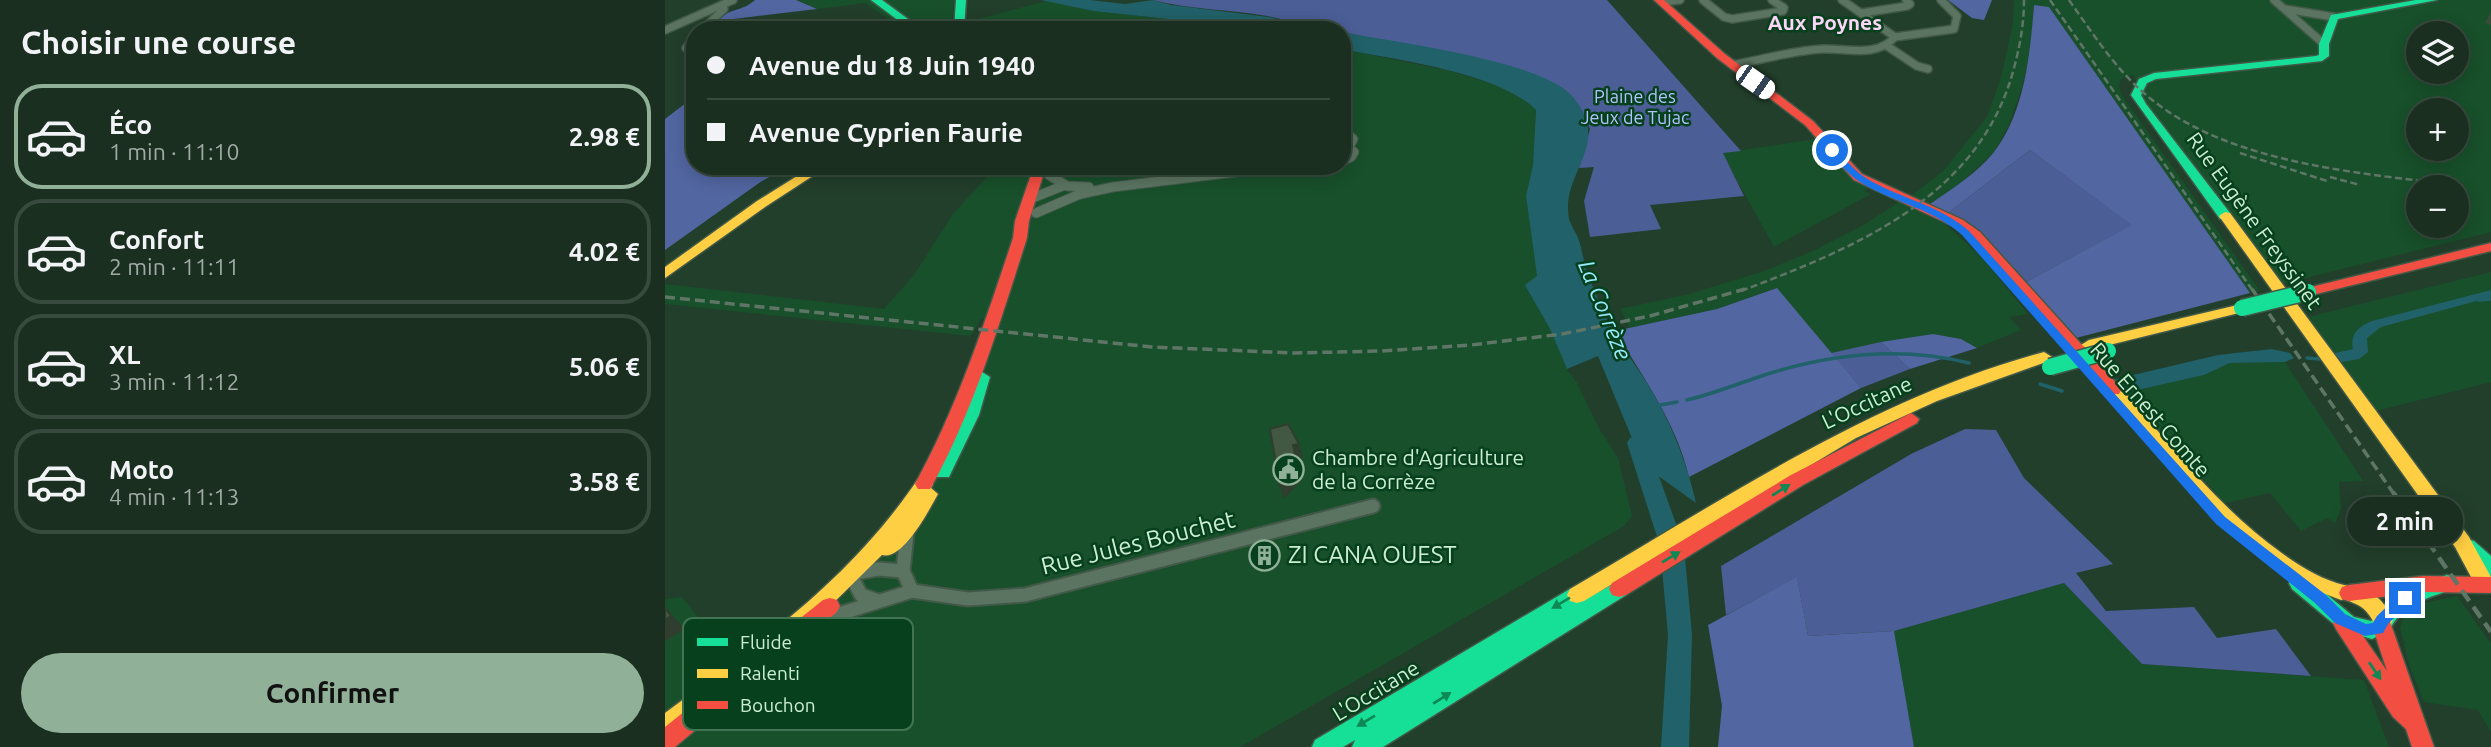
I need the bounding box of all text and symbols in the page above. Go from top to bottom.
district label: Aux Poynes [1768,10,1882,34]
map controls [2406,21,2469,238]
button: layers [2406,21,2469,84]
text: Choisir une course [21,24,296,60]
text: Avenue du 18 Juin 1940 [749,51,1035,80]
car [1732,61,1779,103]
park label: Plaine des Jeux de Tujac [1581,86,1689,127]
button: + [2406,98,2469,161]
icon: car [25,105,88,168]
text: Éco [109,110,152,139]
text: Avenue Cyprien Faurie [749,118,1023,147]
text: 2.98 € [569,122,640,151]
street label: Rue Eugène Freyssinet [2183,127,2327,313]
route start [1816,134,1848,166]
text: 1 min · 11:10 [109,139,240,164]
button: − [2406,175,2469,238]
icon: car [25,220,88,283]
text: Confort [109,225,204,254]
text: 4.02 € [569,237,640,266]
text: 2 min · 11:11 [109,254,240,279]
water label: La Corrèze [1574,256,1637,364]
icon: car [25,335,88,398]
street label: Rue Ernest Comte [2086,337,2216,481]
text: XL [109,340,140,369]
text: 5.06 € [569,352,640,381]
text: 3 min · 11:12 [109,369,240,394]
street label: L'Occitane [1818,371,1915,433]
place label: Chambre d'Agriculture de la Corrèze [1312,445,1524,493]
icon: car [25,450,88,513]
public building icon: Chambre d'Agriculture de la Corrèze [1272,453,1306,487]
text: Moto [109,455,174,484]
text: 3.58 € [569,467,640,496]
one-way arrow [1771,483,1790,496]
text: 4 min · 11:13 [109,484,240,509]
callout: 2 min [2347,496,2463,546]
street label: Rue Jules Bouchet [1038,505,1238,580]
text: 2 min [2376,509,2434,534]
building icon: ZI CANA OUEST [1248,538,1282,572]
place label: ZI CANA OUEST [1288,541,1457,568]
one-way arrow [1661,551,1680,563]
route end [2389,582,2421,614]
one-way arrow [1552,597,1571,609]
legend [683,618,913,730]
text: Fluide [740,631,792,653]
button: Confirmer [21,653,644,733]
street label: L'Occitane [1328,655,1423,725]
text: Ralenti [740,662,800,684]
one-way arrow [2368,662,2382,680]
one-way arrow [1432,692,1452,705]
text: Bouchon [740,694,816,716]
one-way arrow [1357,715,1376,727]

